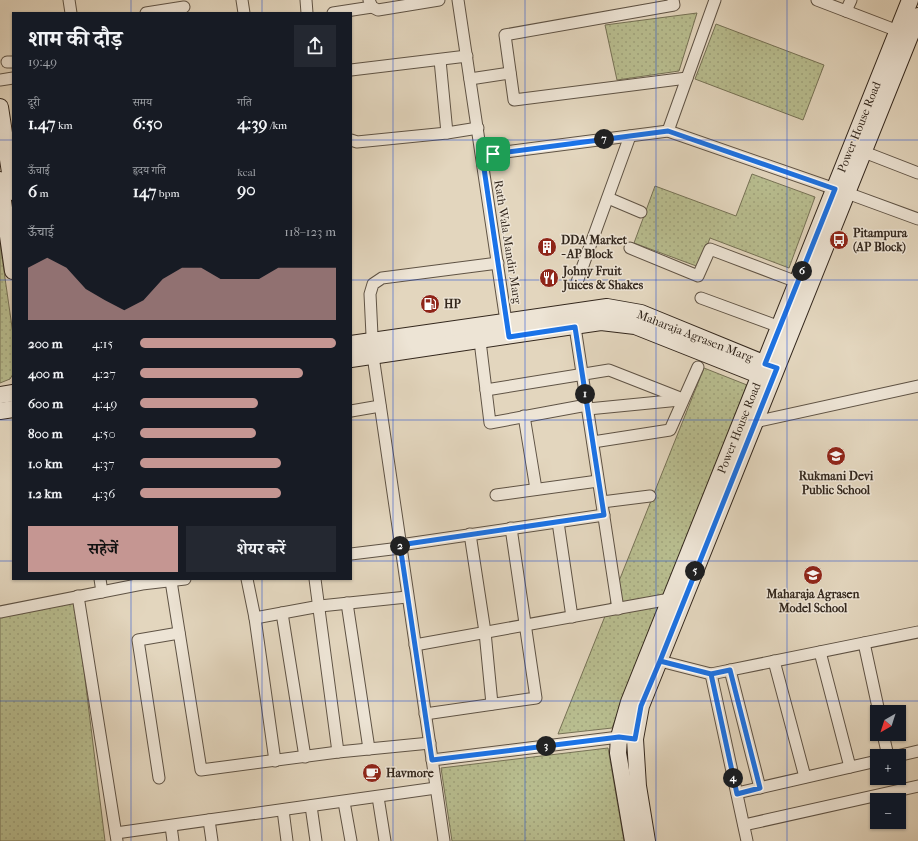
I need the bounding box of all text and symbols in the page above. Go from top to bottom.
button: share [294,25,336,67]
text: शाम की दौड़ [28,26,122,52]
text: 19:49 [28,54,57,69]
street label: Power House Road [834,79,884,175]
text: दूरी [28,96,40,109]
text: समय [133,96,152,109]
text: गति [237,96,252,109]
text: 1.47 [28,113,56,133]
text: 6:50 [133,113,163,133]
text: 4:39 [237,113,267,133]
text: km [56,119,73,132]
text: /km [267,119,287,132]
pin: 7 [594,129,614,149]
text: 7 [601,132,607,145]
pin [476,137,510,171]
icon: arrive [482,143,504,165]
text: ऊँचाई [28,164,50,177]
text: हृदय गति [133,164,166,177]
text: kcal [237,166,256,179]
text: 90 [237,179,256,199]
street label: Rath Wala Mandir Marg [491,179,525,305]
text: 6 [28,181,37,201]
text: 147 [133,181,156,201]
text: m [37,187,49,200]
text: bpm [156,187,180,200]
text: ऊँचाई [28,224,54,239]
text: 118–123 m [284,224,336,239]
place label: Pitampura (AP Block) [853,226,908,254]
bus stop icon: Pitampura (AP Block) [828,229,850,251]
place label: DDA Market - AP Block [561,233,628,261]
building icon: DDA Market - AP Block [536,236,558,258]
pin: 6 [792,261,812,281]
place label: Johny Fruit Juices & Shakes [561,264,644,293]
text: 6 [799,264,805,277]
restaurant icon: Johny Fruit Juices & Shakes [538,267,560,289]
fuel station icon: HP [419,293,441,315]
place label: HP [444,297,461,311]
street label: Maharaja Agrasen Marg [635,307,756,365]
text: 200 m [28,336,63,351]
text: 4:15 [92,336,113,351]
text: 400 m [28,366,64,381]
text: 4:27 [92,366,116,381]
street label: Power House Road [714,380,764,476]
pin: 1 [575,384,595,404]
text: 1 [583,387,587,400]
text: 600 m [28,396,63,411]
text: 4:49 [92,396,117,411]
text: 800 m [28,426,62,441]
text: 4:50 [92,426,116,441]
school or university icon: Rukmani Devi Public School [825,445,847,467]
text: 1.0 km [28,456,63,471]
text: 4:37 [92,456,114,471]
place label: Rukmani Devi Public School [799,469,874,497]
text: 1.2 km [28,486,62,501]
text: 4:36 [92,486,115,501]
button: सहेजें [28,526,178,572]
button: शेयर करें [186,526,336,572]
pin: 2 [390,536,410,556]
text: 2 [397,539,403,552]
pin: 5 [685,561,705,581]
text: 5 [693,564,697,577]
school or university icon: Maharaja Agrasen Model School [802,564,824,586]
place label: Maharaja Agrasen Model School [766,587,860,615]
north arrow [870,705,906,741]
map controls [870,705,906,829]
pin: 3 [536,736,556,756]
text: 3 [544,739,548,752]
button: + [870,749,906,785]
cafe icon: Havmore [361,762,383,784]
place label: Havmore [386,766,434,780]
pin: 4 [723,768,743,788]
text: 4 [730,771,736,784]
button: − [870,793,906,829]

